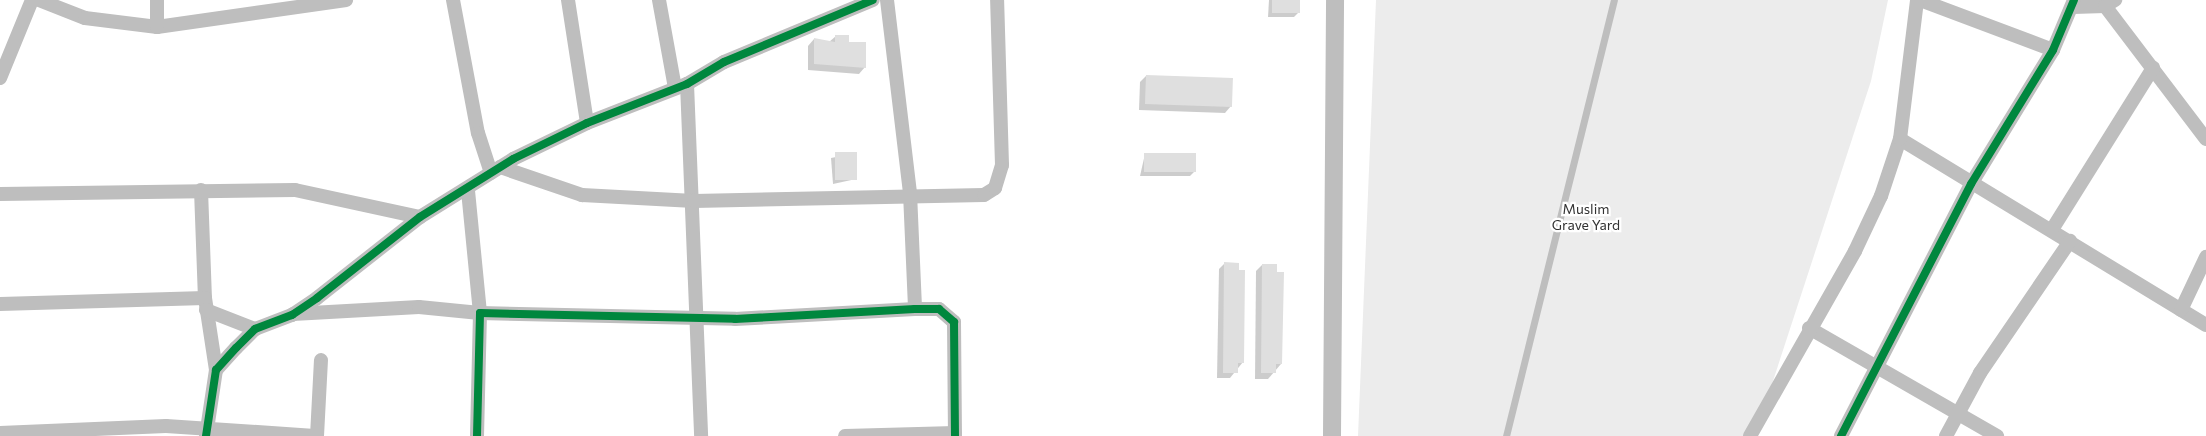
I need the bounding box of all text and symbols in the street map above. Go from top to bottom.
park label: Muslim Grave Yard [1552,201,1620,233]

